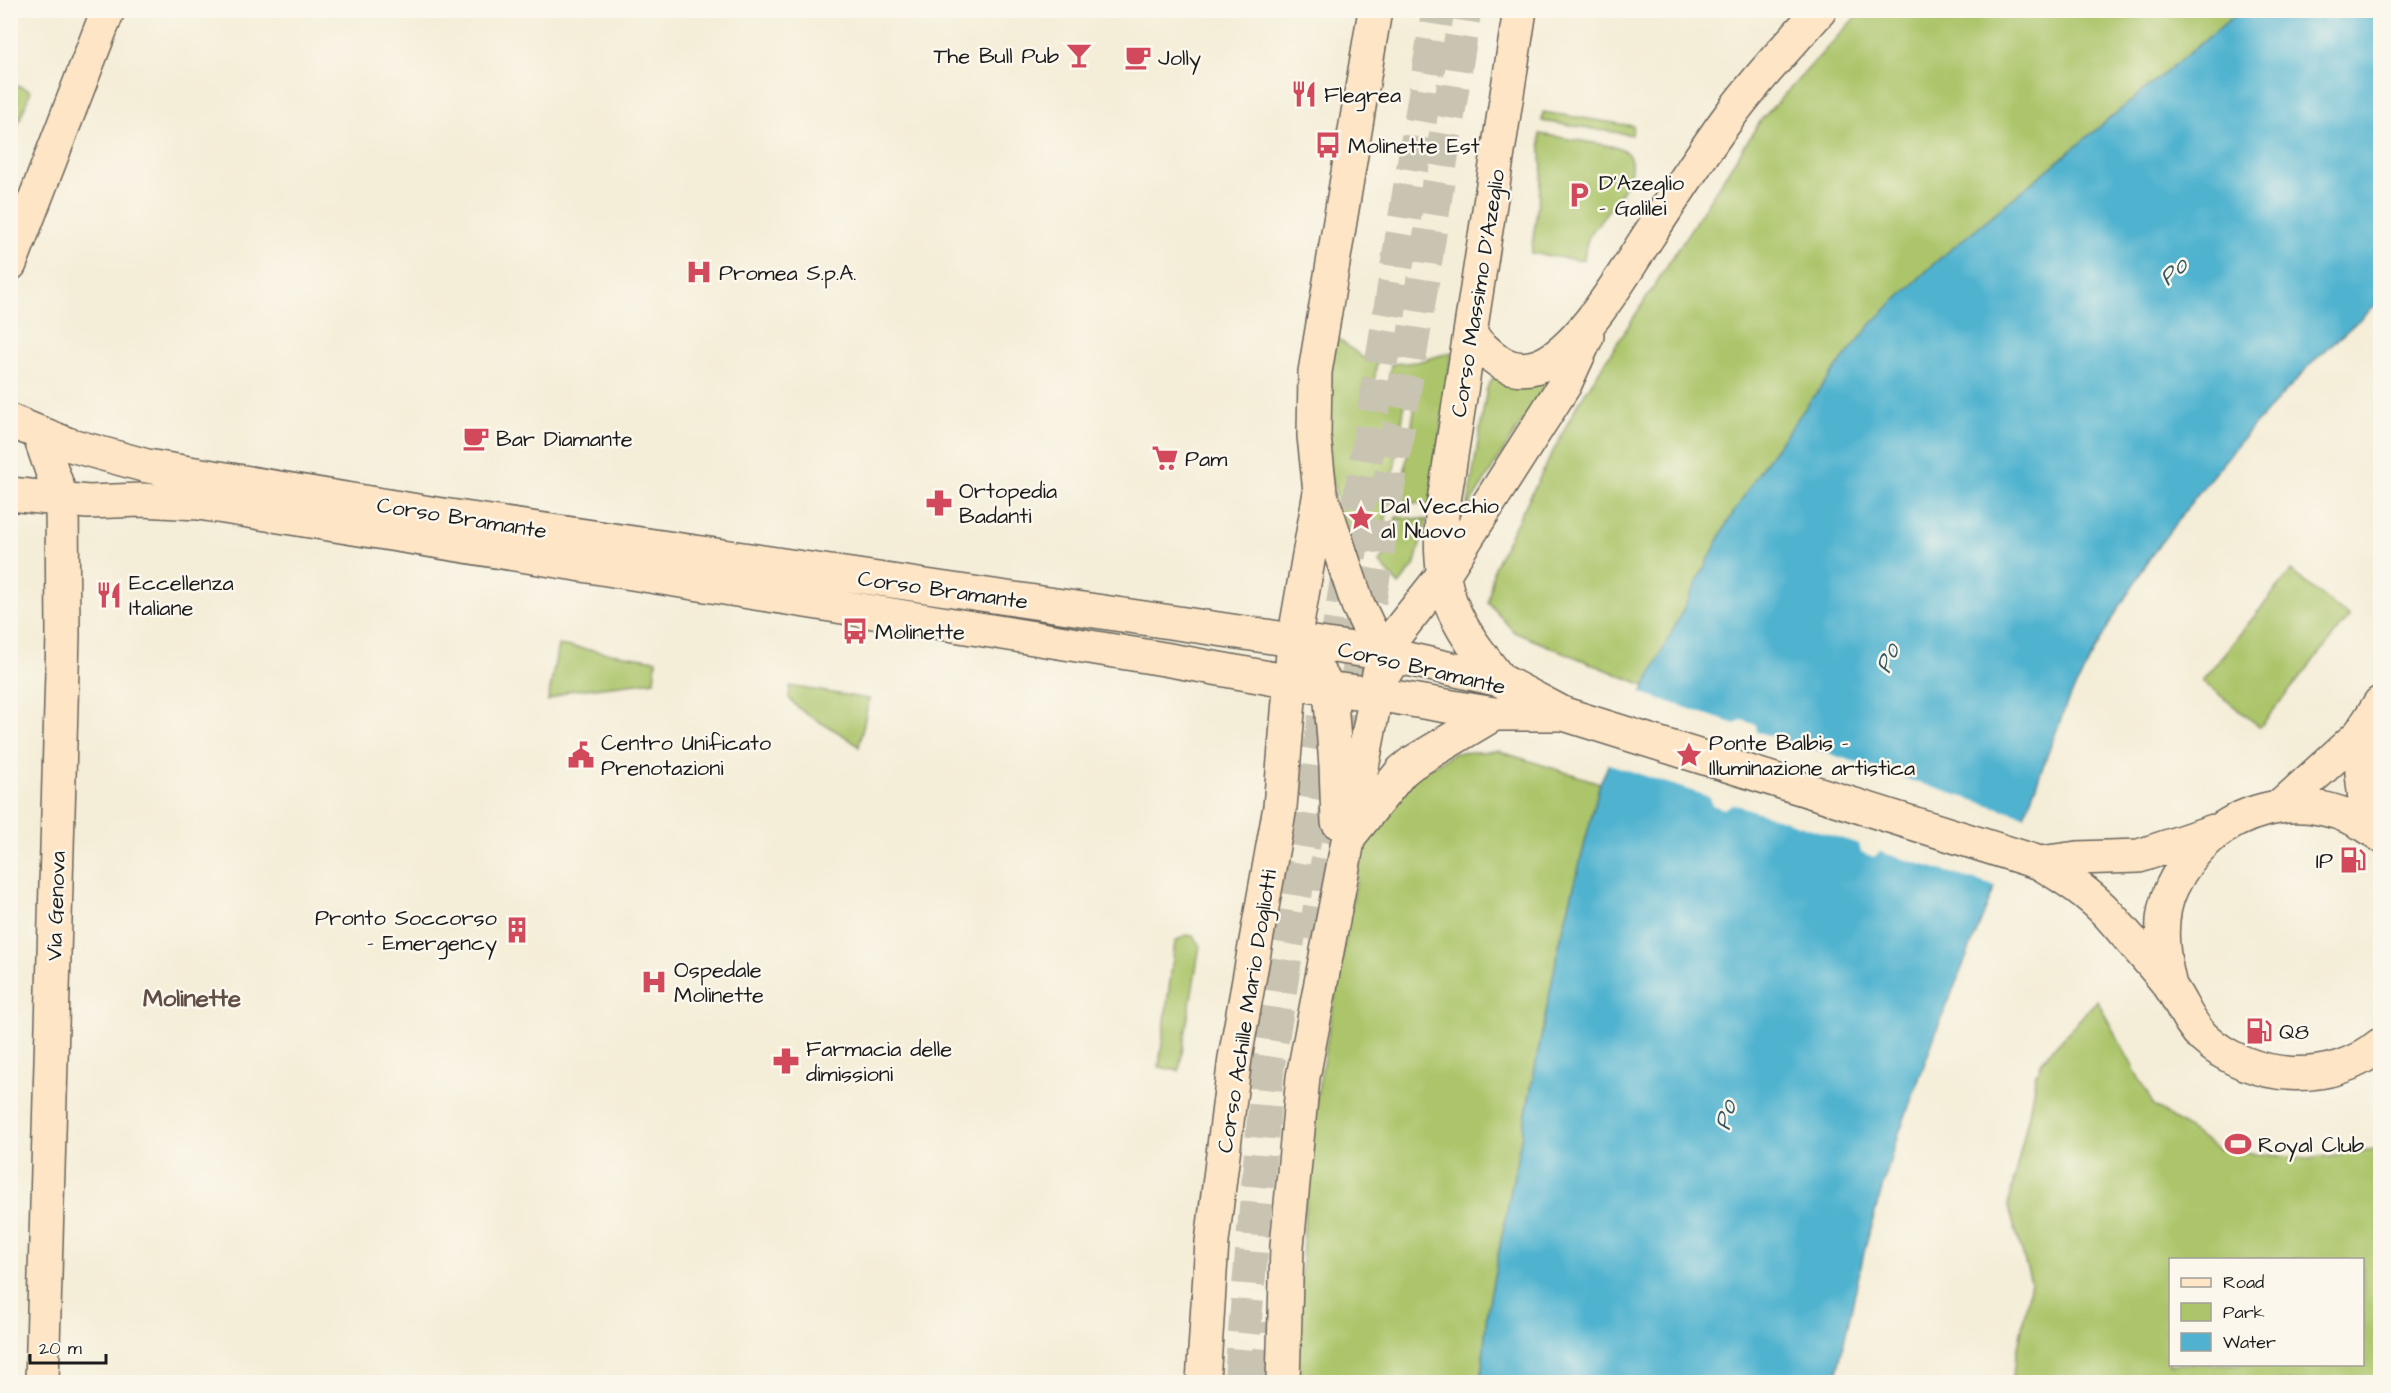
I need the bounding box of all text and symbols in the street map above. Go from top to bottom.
bar icon: The Bull Pub [1064,40,1094,70]
place label: The Bull Pub [934,41,1059,72]
cafe icon: Jolly [1123,42,1153,72]
place label: Jolly [1158,43,1201,75]
restaurant icon: Flegrea [1289,79,1319,109]
place label: Flegrea [1324,80,1401,112]
bus stop icon: Molinette Est [1313,130,1343,160]
place label: Molinette Est [1348,131,1480,162]
street label: Corso Massimo D'Azeglio [1444,166,1514,420]
place label: D'Azeglio - Galilei [1599,168,1685,224]
parking icon: D'Azeglio - Galilei [1564,180,1594,210]
water label: Po [2152,248,2197,294]
hospital icon: Promea S.p.A. [684,257,714,287]
place label: Promea S.p.A. [719,258,856,289]
cafe icon: Bar Diamante [461,423,491,453]
place label: Bar Diamante [496,424,633,455]
supermarket icon: Pam [1150,443,1180,473]
place label: Pam [1185,444,1227,475]
place label: Ortopedia Badanti [959,476,1057,532]
pharmacy icon: Ortopedia Badanti [924,488,954,518]
street label: Corso Bramante [375,490,549,547]
place label: Dal Vecchio al Nuovo [1381,491,1499,547]
place icon: Dal Vecchio al Nuovo [1346,503,1376,533]
street label: Corso Bramante [856,563,1030,618]
place label: Eccellenza Italiane [129,568,234,624]
restaurant icon: Eccellenza Italiane [94,580,124,610]
bus stop icon: Molinette [840,616,870,646]
place label: Molinette [875,617,965,648]
street label: Corso Bramante [1335,634,1509,703]
water label: Po [1867,637,1910,678]
place label: Centro Unificato Prenotazioni [601,728,772,784]
place label: Ponte Balbis - Illuminazione artistica [1709,728,1915,784]
public building icon: Centro Unificato Prenotazioni [566,740,596,770]
place icon: Ponte Balbis - Illuminazione artistica [1674,740,1704,770]
fuel station icon: IP [2338,845,2368,875]
place label: IP [2316,846,2333,877]
street label: Via Genova [39,850,74,962]
street label: Corso Achille Mario Dogliotti [1210,867,1286,1155]
place label: Pronto Soccorso - Emergency [315,903,498,960]
building icon: Pronto Soccorso - Emergency [502,915,532,945]
place label: Ospedale Molinette [674,955,764,1011]
hospital icon: Ospedale Molinette [639,967,669,997]
district label: Molinette [143,982,241,1016]
fuel station icon: Q8 [2244,1016,2274,1046]
place label: Q8 [2279,1017,2309,1048]
place label: Farmacia delle dimissioni [806,1034,952,1090]
pharmacy icon: Farmacia delle dimissioni [771,1046,801,1076]
water label: Po [1706,1096,1746,1133]
sports icon: Royal Club [2223,1129,2253,1159]
place label: Royal Club [2258,1130,2364,1162]
legend [2169,1258,2364,1366]
text: Road [2223,1270,2264,1295]
text: Park [2223,1300,2265,1325]
scale bar [30,1327,106,1365]
text: Water [2223,1330,2276,1355]
text: 20 m [39,1336,82,1361]

